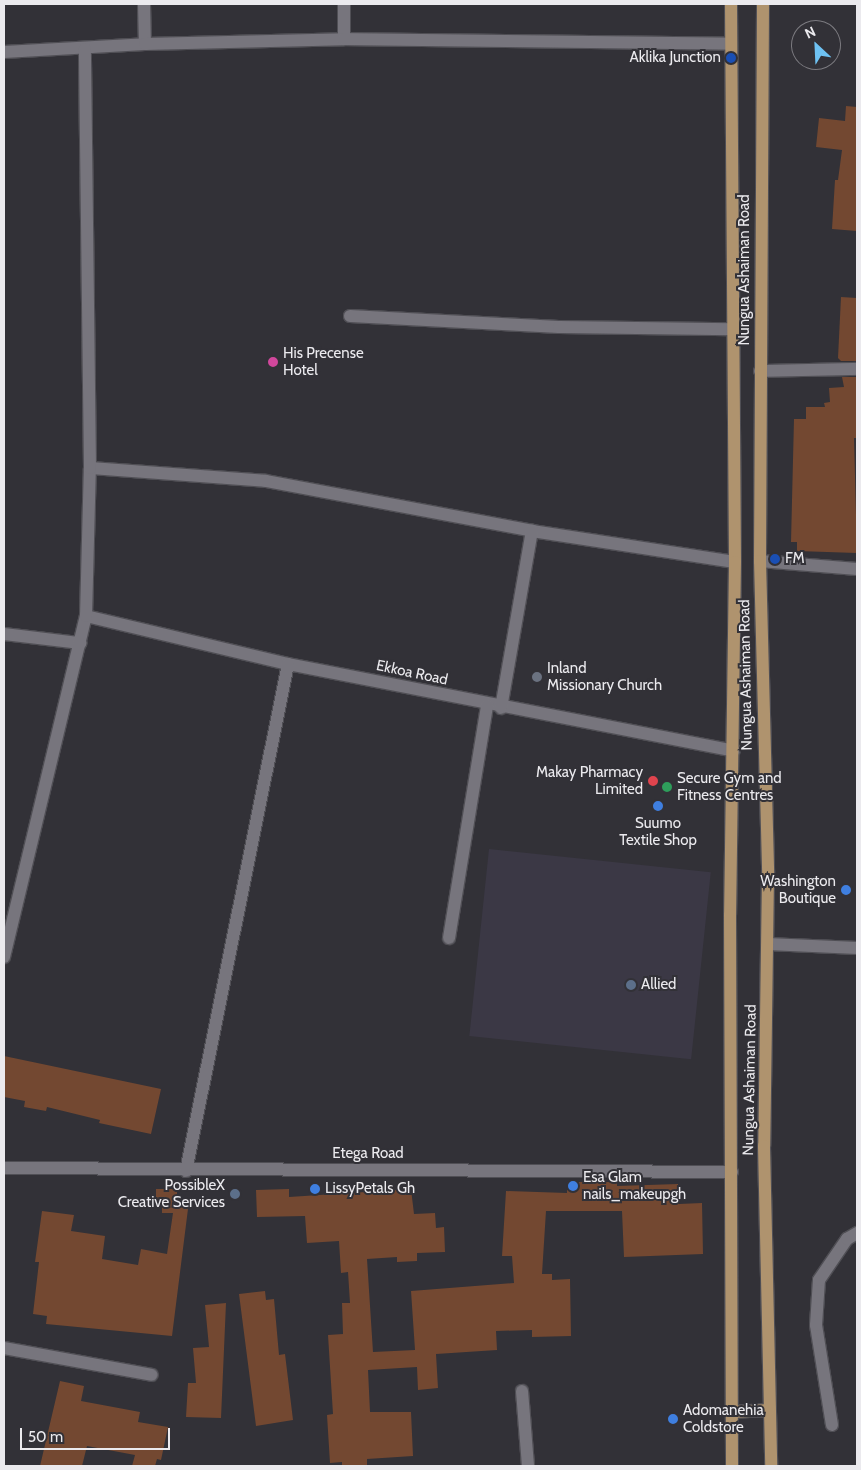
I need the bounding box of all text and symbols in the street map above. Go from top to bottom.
north arrow [791,20,841,70]
text: N [802,22,818,43]
place label: Aklika Junction [630,49,721,67]
marker: Aklika Junction [725,52,737,64]
street label: Nungua Ashaiman Road [736,194,754,346]
place label: His Precense Hotel [283,344,364,379]
marker: His Precense Hotel [267,356,279,368]
place label: FM [785,550,805,568]
marker: FM [769,553,781,565]
street label: Nungua Ashaiman Road [736,599,756,751]
street label: Ekkoa Road [375,657,449,689]
place label: Inland Missionary Church [547,659,662,694]
marker: Inland Missionary Church [531,671,543,683]
place label: Makay Pharmacy Limited [536,763,643,798]
place label: Secure Gym and Fitness Centres [677,769,782,804]
marker: Makay Pharmacy Limited [647,775,659,787]
marker: Secure Gym and Fitness Centres [661,781,673,793]
marker: Suumo Textile Shop [652,800,664,812]
place label: Suumo Textile Shop [619,814,697,849]
place label: Washington Boutique [760,872,836,907]
marker: Washington Boutique [840,884,852,896]
place label: Allied [641,976,676,994]
marker: Allied [625,979,637,991]
street label: Nungua Ashaiman Road [740,1004,760,1156]
street label: Etega Road [332,1145,404,1163]
place label: Esa Glam nails_makeupgh [583,1168,686,1203]
place label: PossibleX Creative Services [118,1176,225,1211]
place label: LissyPetals Gh [325,1180,415,1198]
marker: Esa Glam nails_makeupgh [567,1180,579,1192]
marker: LissyPetals Gh [309,1183,321,1195]
marker: PossibleX Creative Services [229,1188,241,1200]
place label: Adomanehia Coldstore [683,1401,764,1436]
marker: Adomanehia Coldstore [667,1413,679,1425]
scale bar [22,1418,172,1450]
text: 50 m [28,1428,63,1446]

